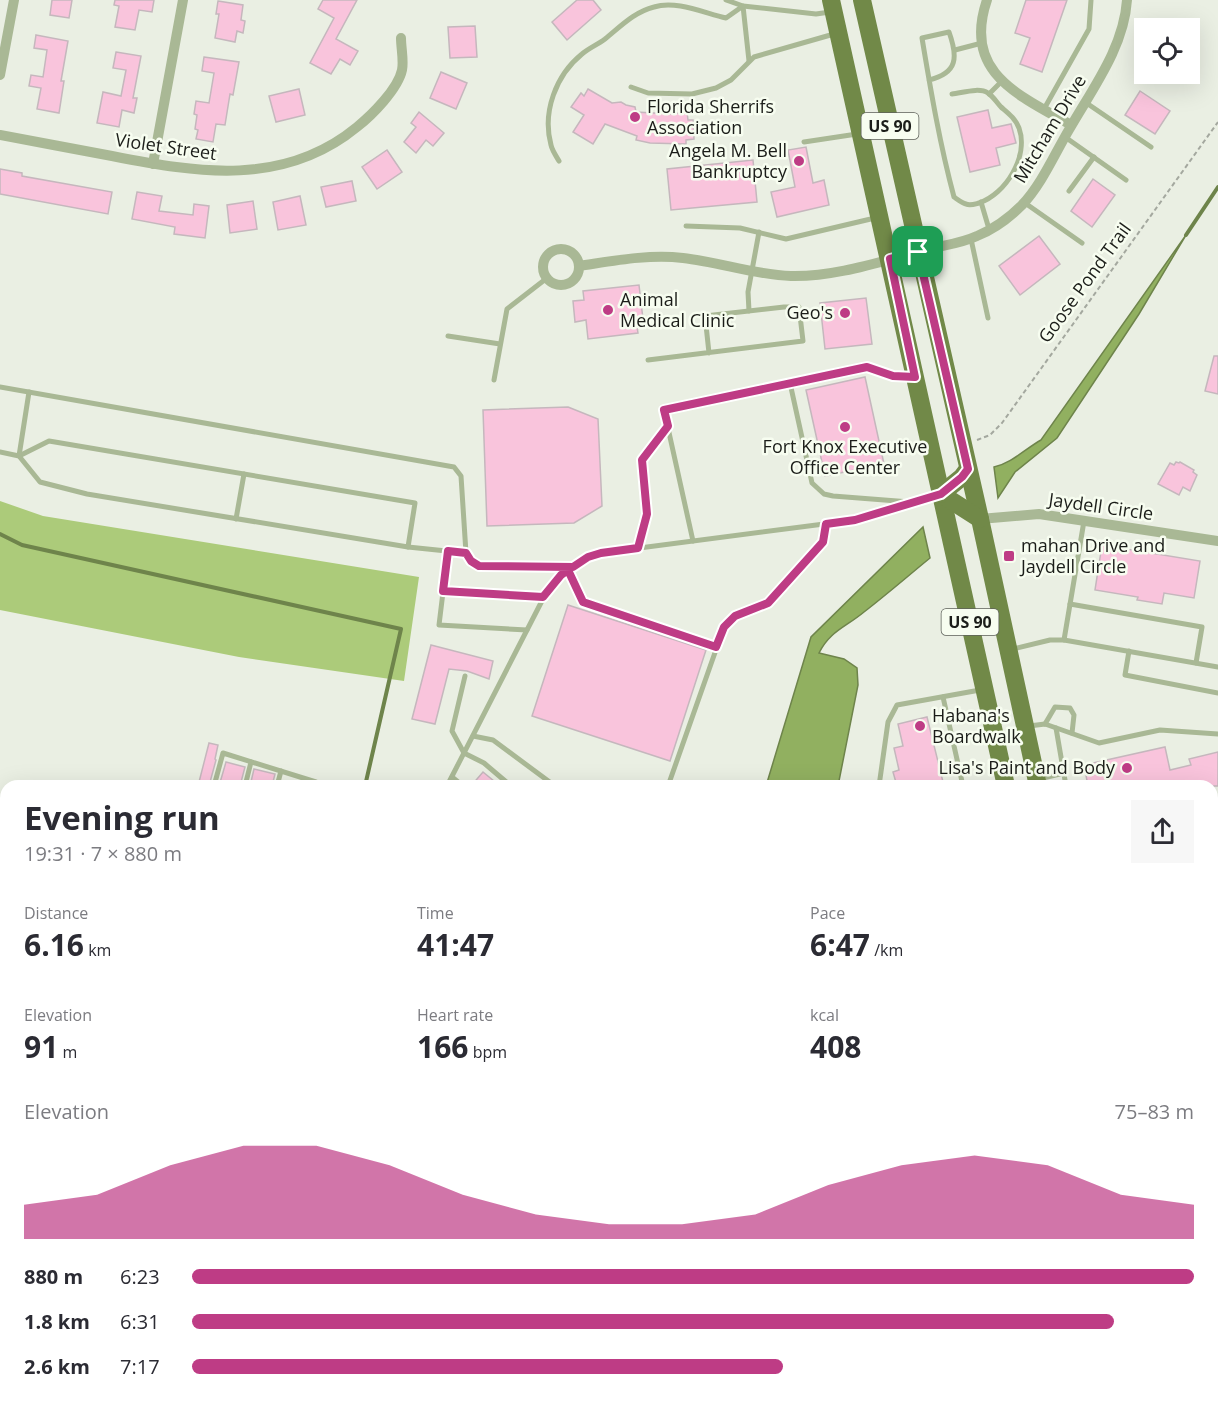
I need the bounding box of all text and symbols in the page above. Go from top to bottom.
map controls [1134,18,1200,84]
button: locate [1134,18,1200,84]
street label: Mitcham Drive [1007,70,1091,187]
place label: Florida Sherrifs Association [647,94,774,139]
marker: Florida Sherrifs Association [628,110,642,124]
road number: US 90 [862,113,918,139]
street label: Violet Street [114,127,218,165]
place label: Angela M. Bell Bankruptcy [669,138,788,183]
marker: Angela M. Bell Bankruptcy [792,154,806,168]
street label: Goose Pond Trail [1032,218,1136,347]
pin [892,226,943,277]
icon: arrive [901,235,934,268]
place label: Animal Medical Clinic [620,287,735,332]
place label: Geo's [786,300,833,324]
marker: Animal Medical Clinic [601,303,615,317]
marker: Geo's [838,306,852,320]
marker: Fort Knox Executive Office Center [838,420,852,434]
place label: Fort Knox Executive Office Center [763,434,927,479]
street label: Jaydell Circle [1045,487,1155,525]
place label: mahan Drive and Jaydell Circle [1019,533,1165,578]
marker: mahan Drive and Jaydell Circle [1002,549,1016,563]
road number: US 90 [942,609,998,635]
place label: Habana's Boardwalk [932,703,1021,748]
marker: Habana's Boardwalk [913,719,927,733]
place label: Lisa's Paint and Body [939,755,1116,779]
marker: Lisa's Paint and Body [1120,761,1134,775]
text: Evening run [24,795,220,840]
button: share [1131,800,1194,863]
text: 19:31 · 7 × 880 m [24,840,182,867]
text: Distance [24,902,88,924]
text: Time [417,902,454,924]
text: Pace [810,902,845,924]
text: 6.16 [24,924,84,965]
text: 41:47 [417,924,494,965]
text: 6:47 [810,924,870,965]
text: km [84,939,111,961]
text: /km [870,939,903,961]
text: Elevation [24,1004,92,1026]
text: Heart rate [417,1004,493,1026]
text: kcal [810,1004,839,1026]
text: 91 [24,1026,58,1067]
text: 166 [417,1026,468,1067]
text: 408 [810,1026,861,1067]
text: m [58,1041,77,1063]
text: bpm [468,1041,507,1063]
text: Elevation [24,1098,109,1125]
text: 75–83 m [1115,1098,1194,1125]
text: 880 m [24,1263,83,1290]
text: 6:23 [120,1263,160,1290]
text: 1.8 km [24,1308,90,1335]
text: 6:31 [120,1308,160,1335]
text: 2.6 km [24,1353,90,1380]
text: 7:17 [120,1353,160,1380]

